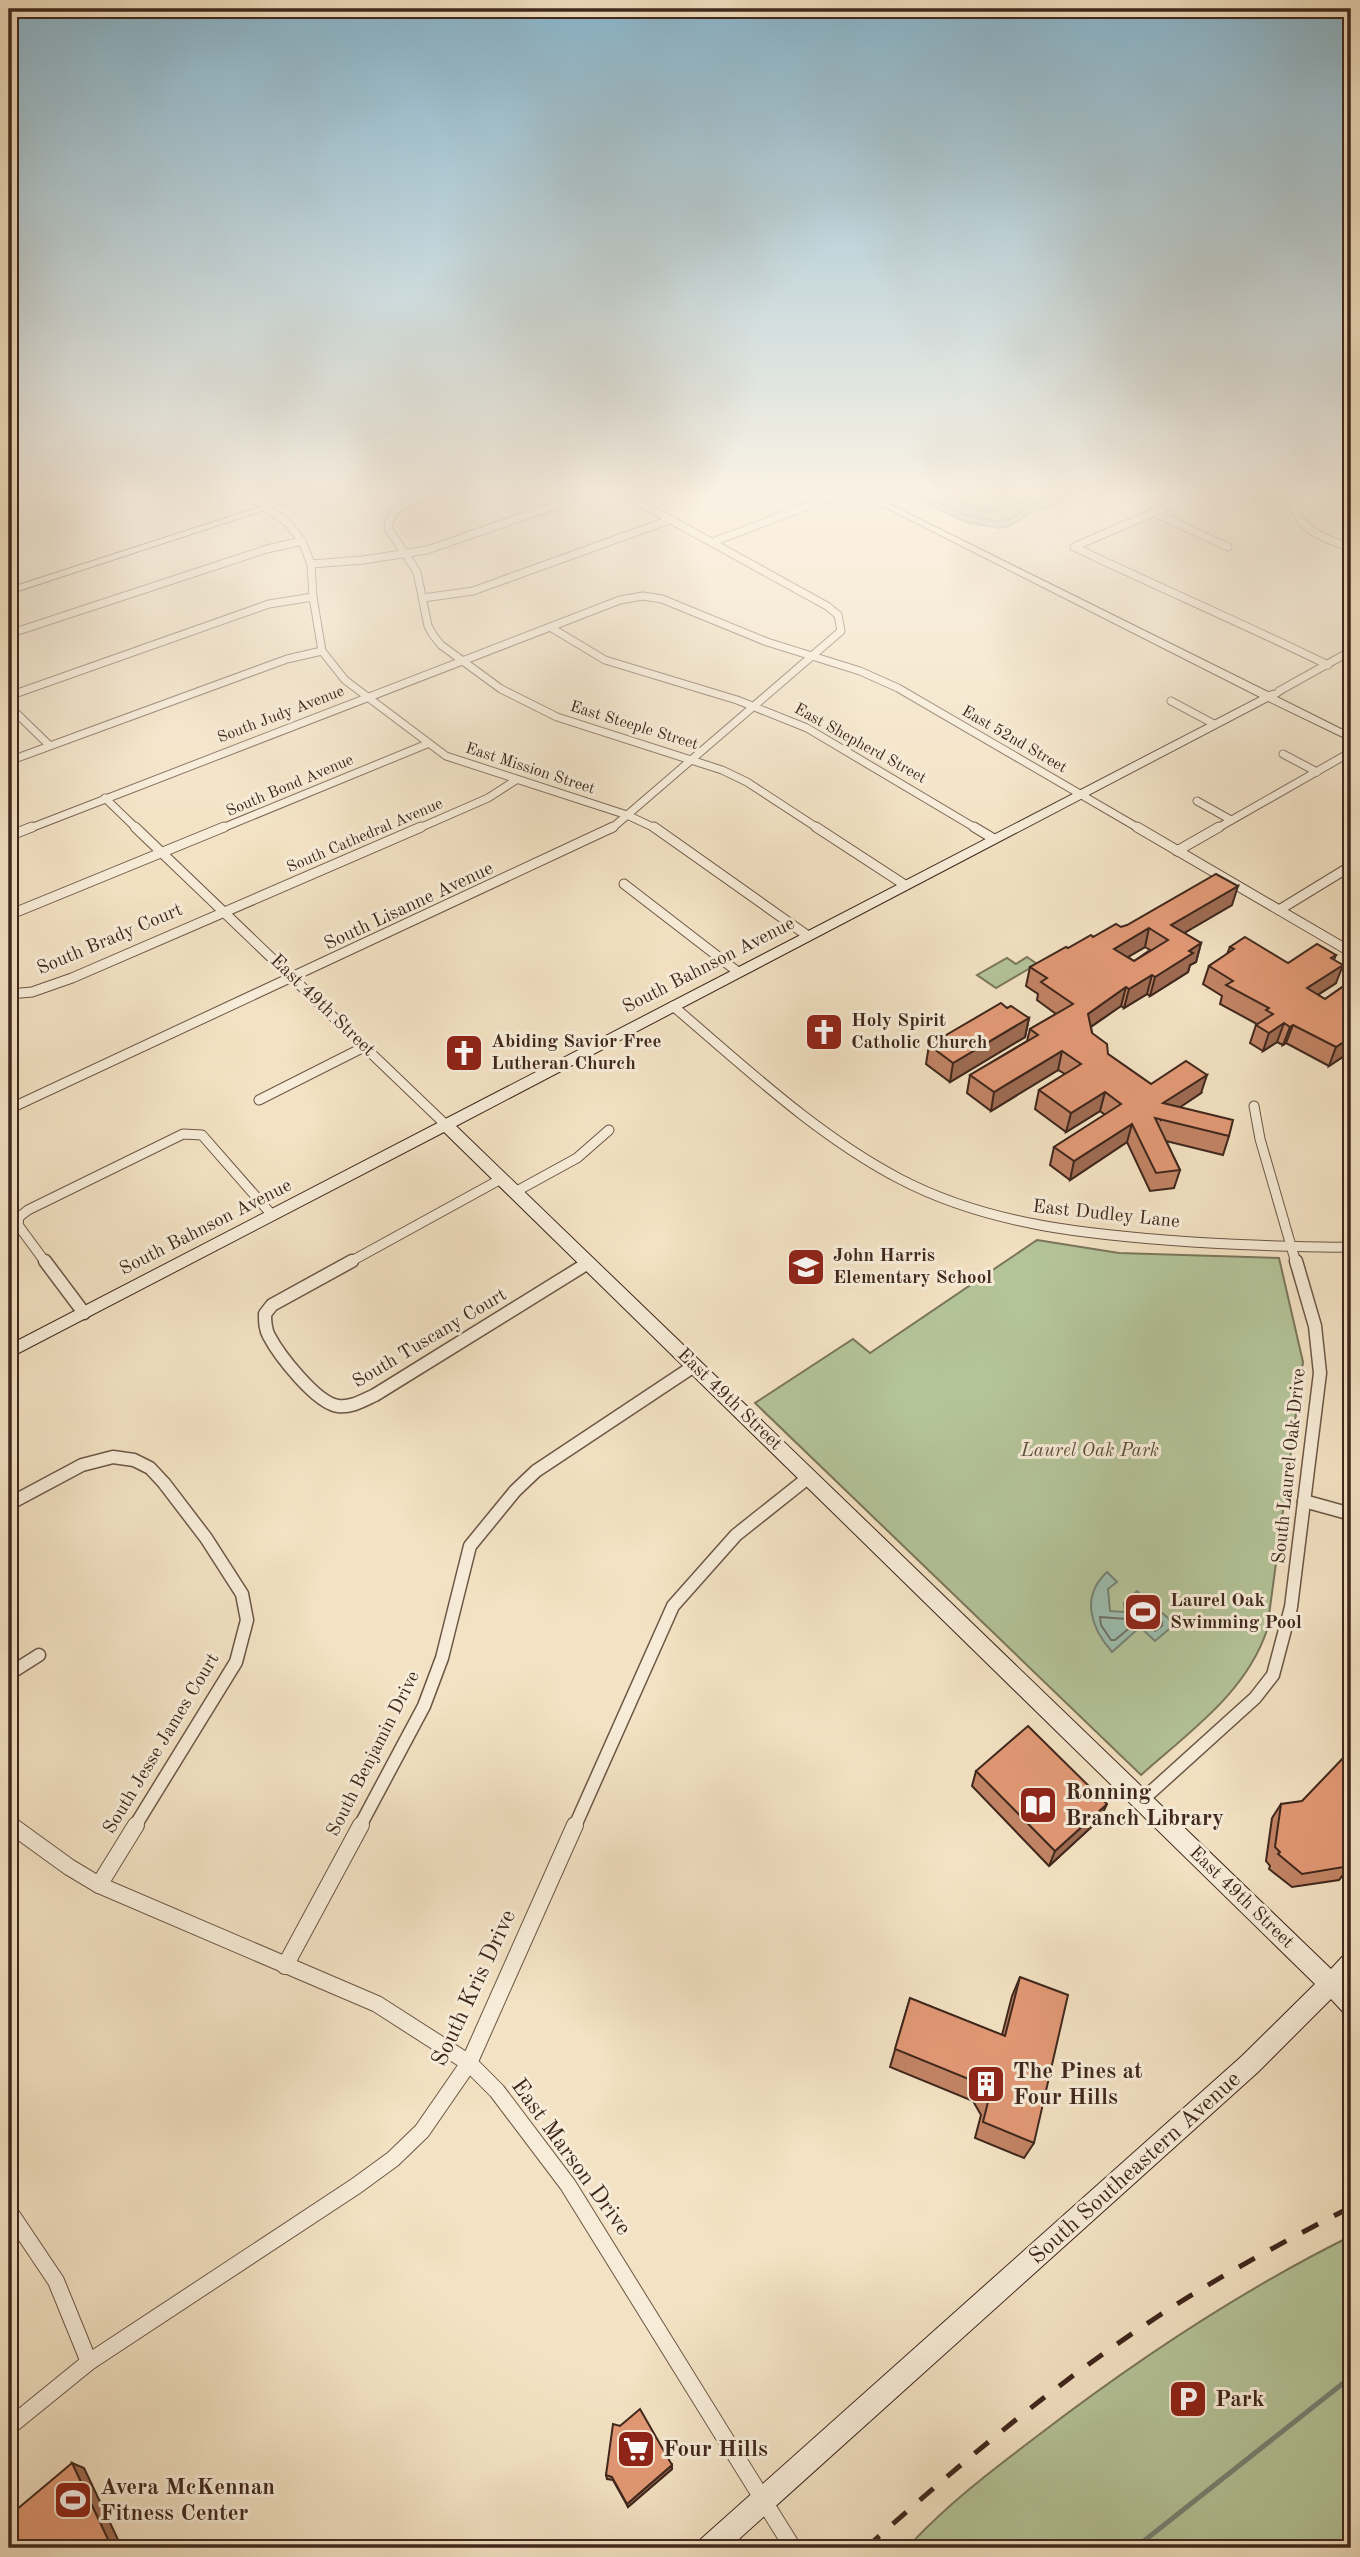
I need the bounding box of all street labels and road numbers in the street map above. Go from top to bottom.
street label: South Judy Avenue [215,683,347,747]
street label: East Steeple Street [568,699,700,753]
street label: East Shepherd Street [791,701,929,787]
street label: East 52nd Street [959,703,1070,777]
street label: East Mission Street [463,740,597,798]
street label: South Bond Avenue [224,752,356,820]
street label: South Cathedral Avenue [285,796,445,876]
street label: South Lisanne Avenue [322,859,496,955]
street label: South Brady Court [34,901,186,979]
street label: South Bahnson Avenue [620,914,798,1018]
street label: East 49th Street [266,951,378,1061]
street label: South Bahnson Avenue [117,1176,295,1280]
street label: East Dudley Lane [1031,1198,1181,1232]
street label: South Tuscany Court [350,1286,510,1392]
street label: East 49th Street [673,1345,785,1455]
street label: South Laurel Oak Drive [1270,1367,1310,1565]
street label: South Jesse James Court [101,1650,223,1838]
street label: South Benjamin Drive [324,1668,424,1840]
street label: East 49th Street [1185,1843,1297,1953]
street label: South Kris Drive [428,1906,520,2070]
street label: South Southeastern Avenue [1025,2067,1245,2269]
street label: East Marson Drive [507,2074,635,2240]

